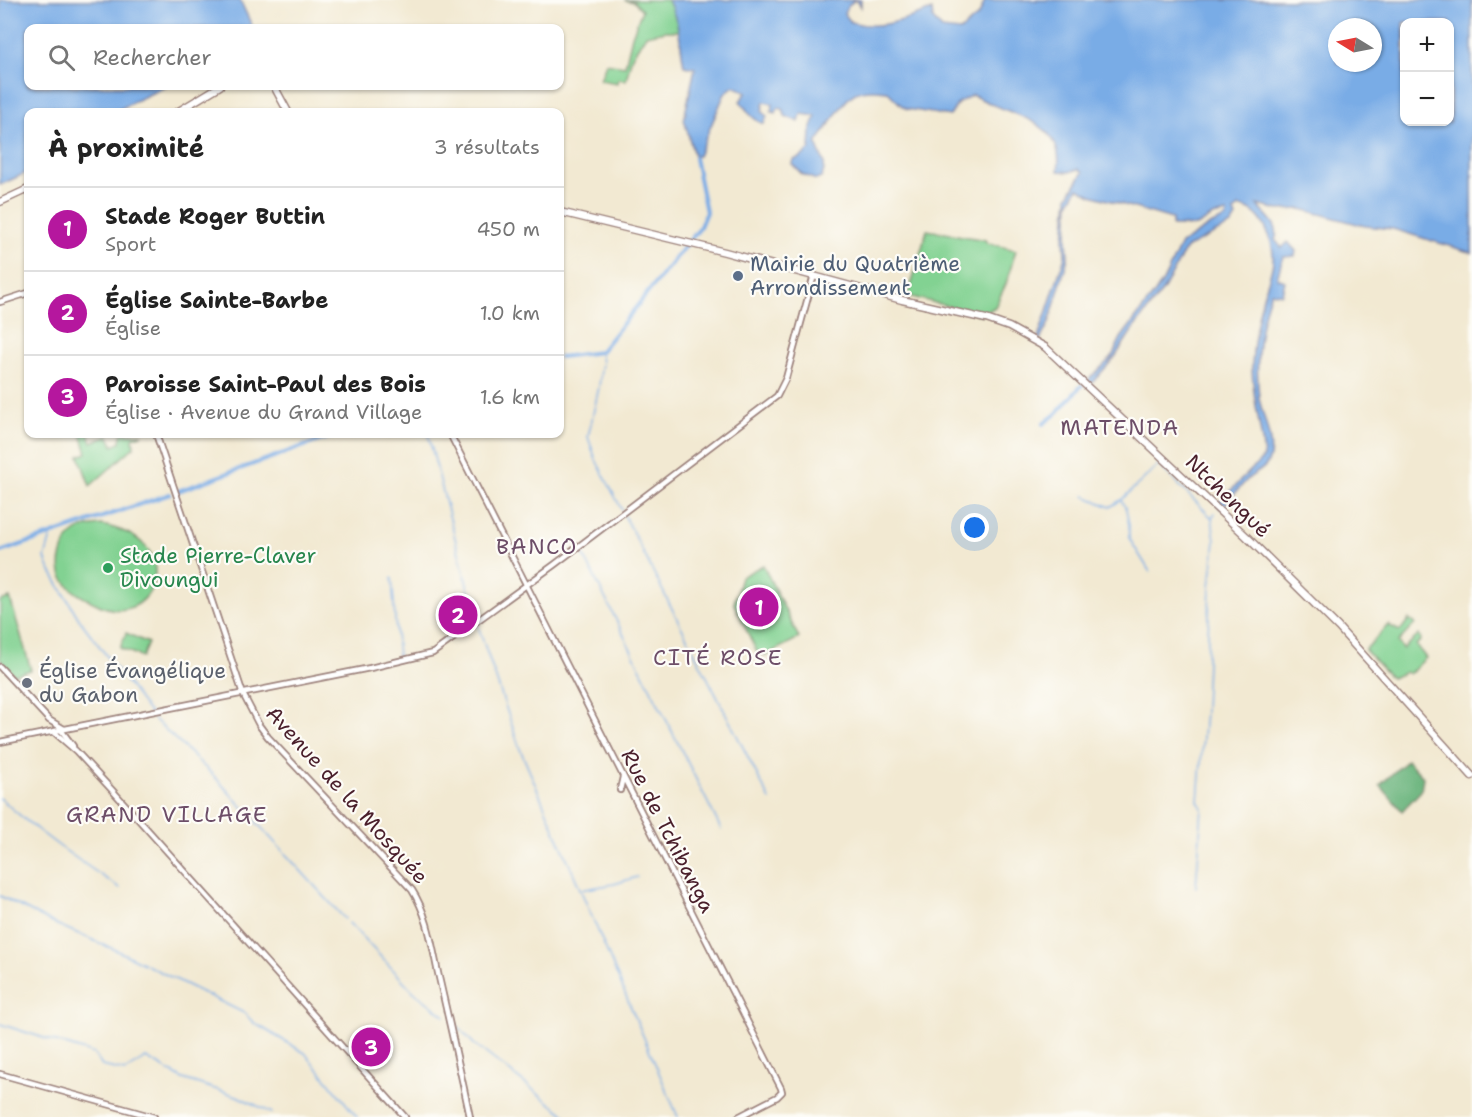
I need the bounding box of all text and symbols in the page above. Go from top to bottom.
north arrow [1328,18,1382,72]
map controls [1400,18,1454,126]
button: + [1400,18,1454,72]
search box [24,24,564,90]
icon: search [45,41,78,74]
text: Rechercher [93,43,212,72]
button: − [1400,72,1454,126]
text: À proximité [48,130,204,165]
text: 3 résultats [434,134,540,160]
text: Stade Roger Buttin [105,202,325,231]
text: 1 [63,216,72,242]
text: 450 m [476,216,540,242]
text: Sport [105,231,156,257]
place label: Mairie du Quatrième Arrondissement [750,250,960,302]
marker: Mairie du Quatrième Arrondissement [731,269,745,283]
text: Église Sainte-Barbe [105,286,328,315]
text: 2 [61,300,75,326]
text: 1.0 km [480,300,540,326]
text: Église [105,315,161,341]
text: Paroisse Saint-Paul des Bois [105,370,426,399]
text: 3 [61,384,75,410]
text: 1.6 km [480,384,540,410]
text: Église · Avenue du Grand Village [105,399,422,425]
district label: MATENDA [1060,413,1180,442]
street label: Ntchengué [1179,448,1277,544]
your location [960,513,989,542]
district label: BANCO [496,532,578,561]
place label: Stade Pierre-Claver Divoungui [120,542,316,594]
marker: Stade Pierre-Claver Divoungui [101,561,115,575]
pin: 1 [740,584,778,630]
pin: 2 [438,592,478,638]
district label: CITÉ ROSE [653,643,783,672]
place label: Église Évangélique du Gabon [39,656,226,709]
marker: Église Évangélique du Gabon [20,676,34,690]
street label: Avenue de la Mosquée [260,700,434,890]
street label: Rue de Tchibanga [615,744,721,918]
district label: GRAND VILLAGE [66,800,268,829]
pin: 3 [352,1024,391,1070]

